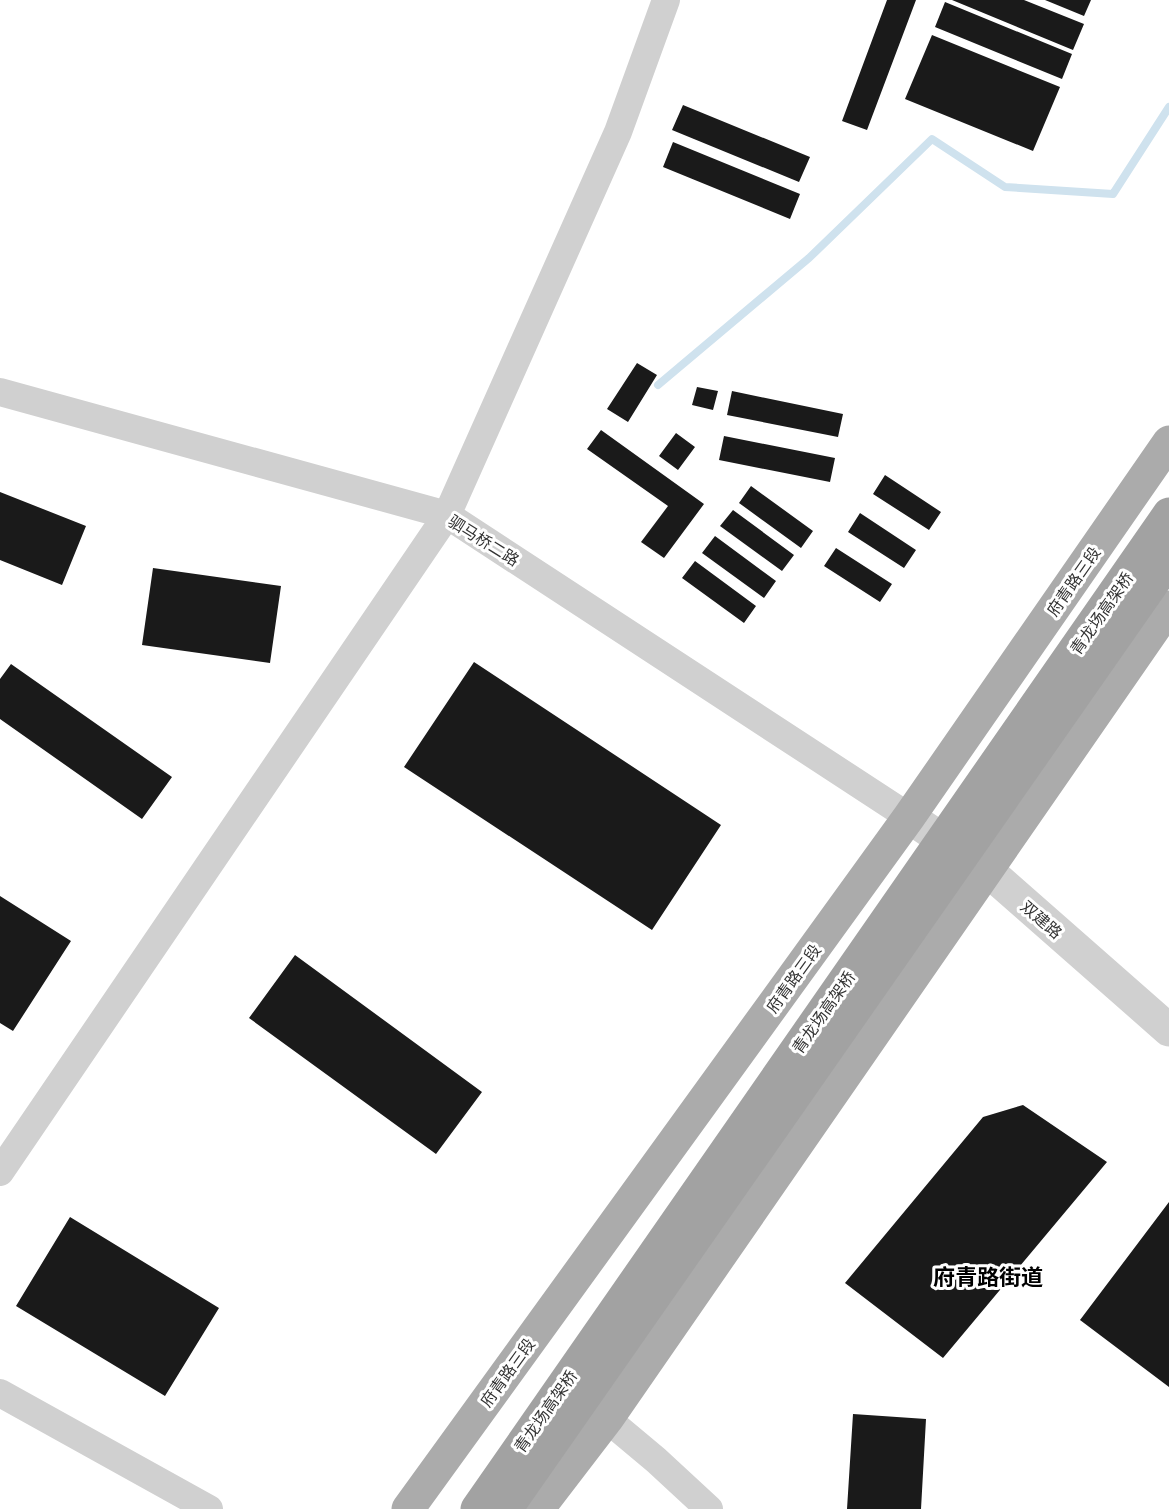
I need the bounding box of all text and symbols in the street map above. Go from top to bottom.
street label: 驷马桥二路 [445,511,523,569]
street label: 府青路三段 [1042,543,1104,619]
street label: 青龙场高架桥 [1066,568,1136,658]
street label: 双建路 [1018,896,1066,942]
street label: 府青路三段 [762,940,824,1016]
street label: 青龙场高架桥 [788,967,858,1057]
district label: 府青路街道 [933,1263,1043,1290]
street label: 府青路三段 [476,1334,538,1410]
street label: 青龙场高架桥 [510,1366,580,1456]

